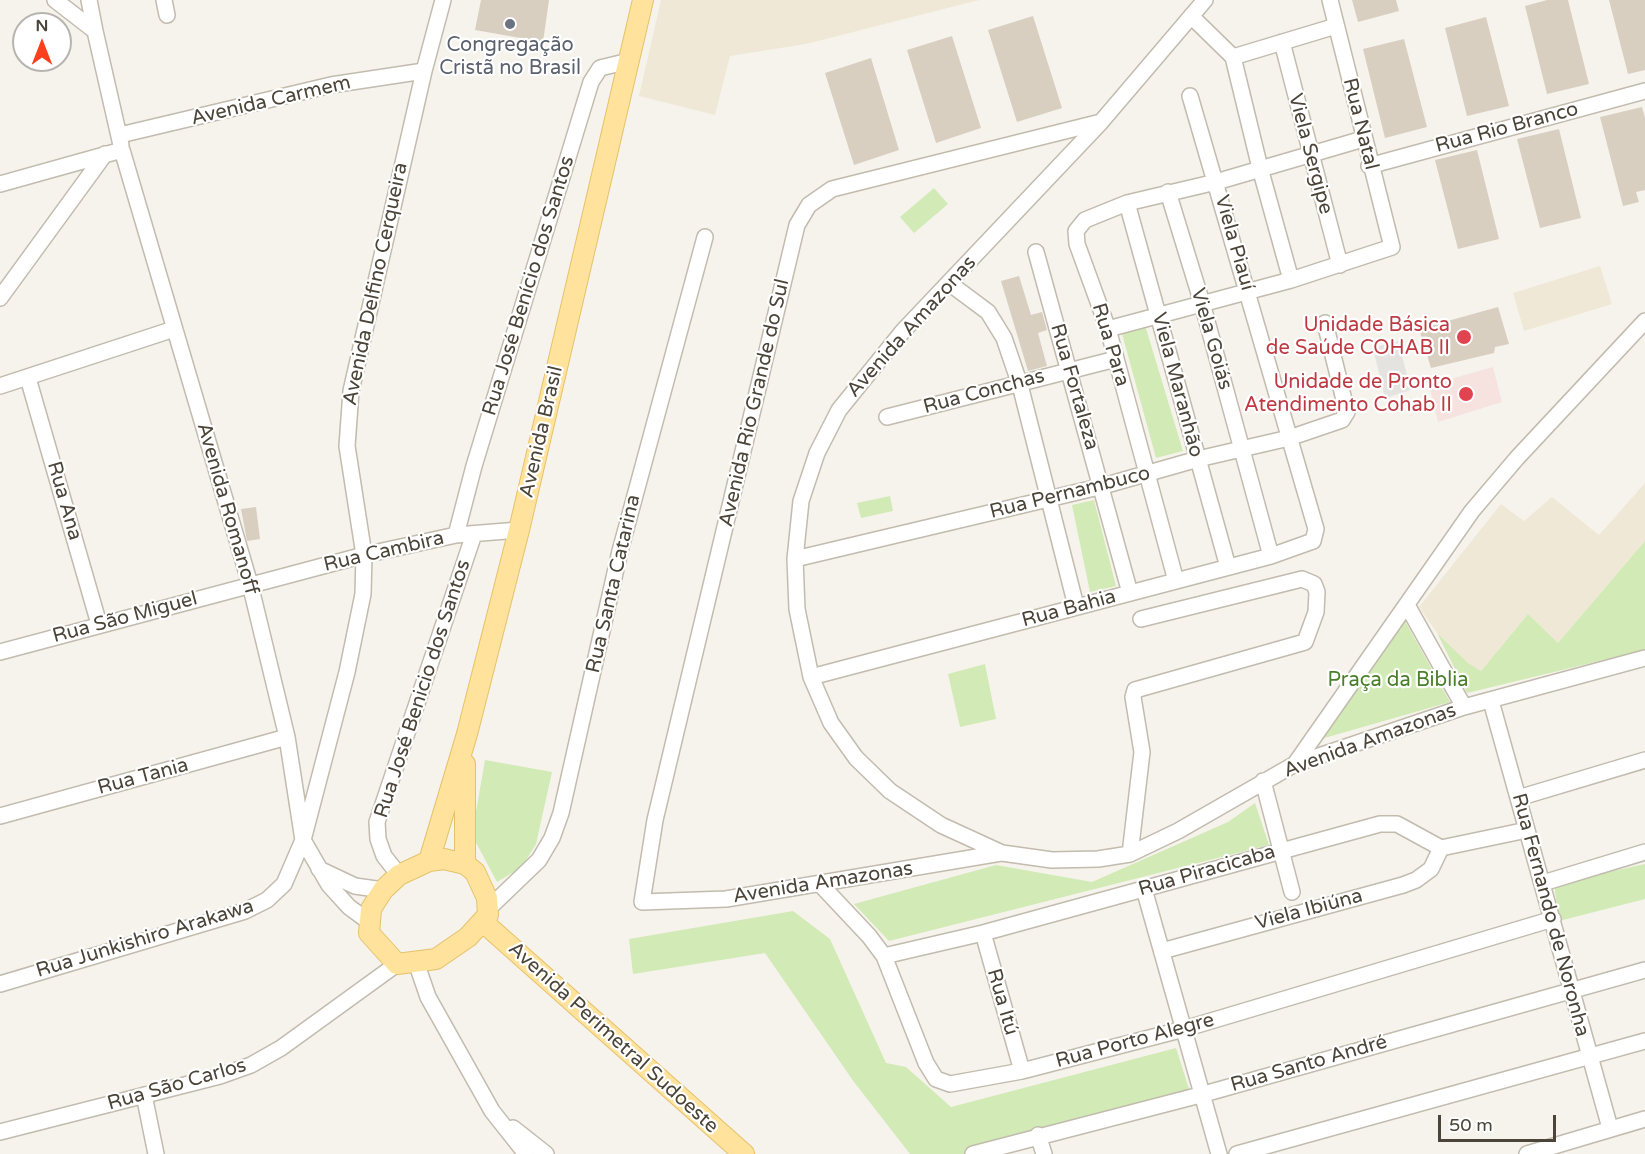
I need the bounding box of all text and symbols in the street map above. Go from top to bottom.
north arrow [12,12,72,72]
text: N [36,16,48,36]
marker: Congregação Cristã no Brasil [503,17,517,31]
place label: Congregação Cristã no Brasil [439,34,581,81]
street label: Avenida Carmem [189,71,353,131]
street label: Rua Natal [1337,76,1383,172]
street label: Viela Sergipe [1282,91,1338,217]
street label: Rua Rio Branco [1433,97,1581,159]
street label: Rua José Benício dos Santos [478,153,580,419]
street label: Avenida Delfino Cerqueira [339,160,413,408]
street label: Viela Piauí [1209,193,1259,293]
street label: Avenida Amazonas [842,251,982,403]
street label: Avenida Rio Grande do Sul [715,277,795,529]
street label: Viela Goiás [1185,285,1237,393]
street label: Rua Para [1086,300,1134,390]
street label: Viela Maranhão [1146,310,1208,460]
place label: Unidade Básica de Saúde COHAB II [1266,314,1450,361]
street label: Rua Fortaleza [1044,321,1104,453]
marker: Unidade Básica de Saúde COHAB II [1455,328,1473,346]
street label: Avenida Brasil [515,364,569,500]
street label: Rua Conchas [921,364,1047,420]
place label: Unidade de Pronto Atendimento Cohab II [1244,371,1452,418]
marker: Unidade de Pronto Atendimento Cohab II [1457,385,1475,403]
street label: Avenida Romanoff [191,420,263,598]
street label: Rua Ana [41,459,87,543]
street label: Rua Pernambuco [987,461,1153,525]
street label: Rua Santa Catarina [582,492,646,676]
street label: Rua Cambira [321,526,447,578]
street label: Rua José Benicio dos Santos [370,557,476,821]
street label: Rua Bahia [1019,585,1119,633]
street label: Rua São Miguel [50,587,200,649]
park label: Praça da Biblia [1328,669,1468,693]
street label: Avenida Amazonas [1281,699,1459,783]
street label: Rua Tania [95,753,191,801]
street label: Rua Fernando de Noronha [1506,791,1594,1039]
street label: Rua Piracicaba [1136,840,1278,902]
street label: Avenida Amazonas [731,857,915,909]
street label: Viela Ibiúna [1253,884,1365,936]
street label: Rua Junkishiro Arakawa [33,894,257,984]
street label: Avenida Perimetral Sudoeste [503,937,723,1139]
street label: Rua Itú [981,966,1023,1038]
street label: Rua Porto Alegre [1053,1008,1217,1074]
street label: Rua Santo André [1228,1030,1390,1098]
street label: Rua São Carlos [105,1054,249,1116]
scale bar [1441,1103,1560,1141]
text: 50 m [1449,1114,1493,1136]

